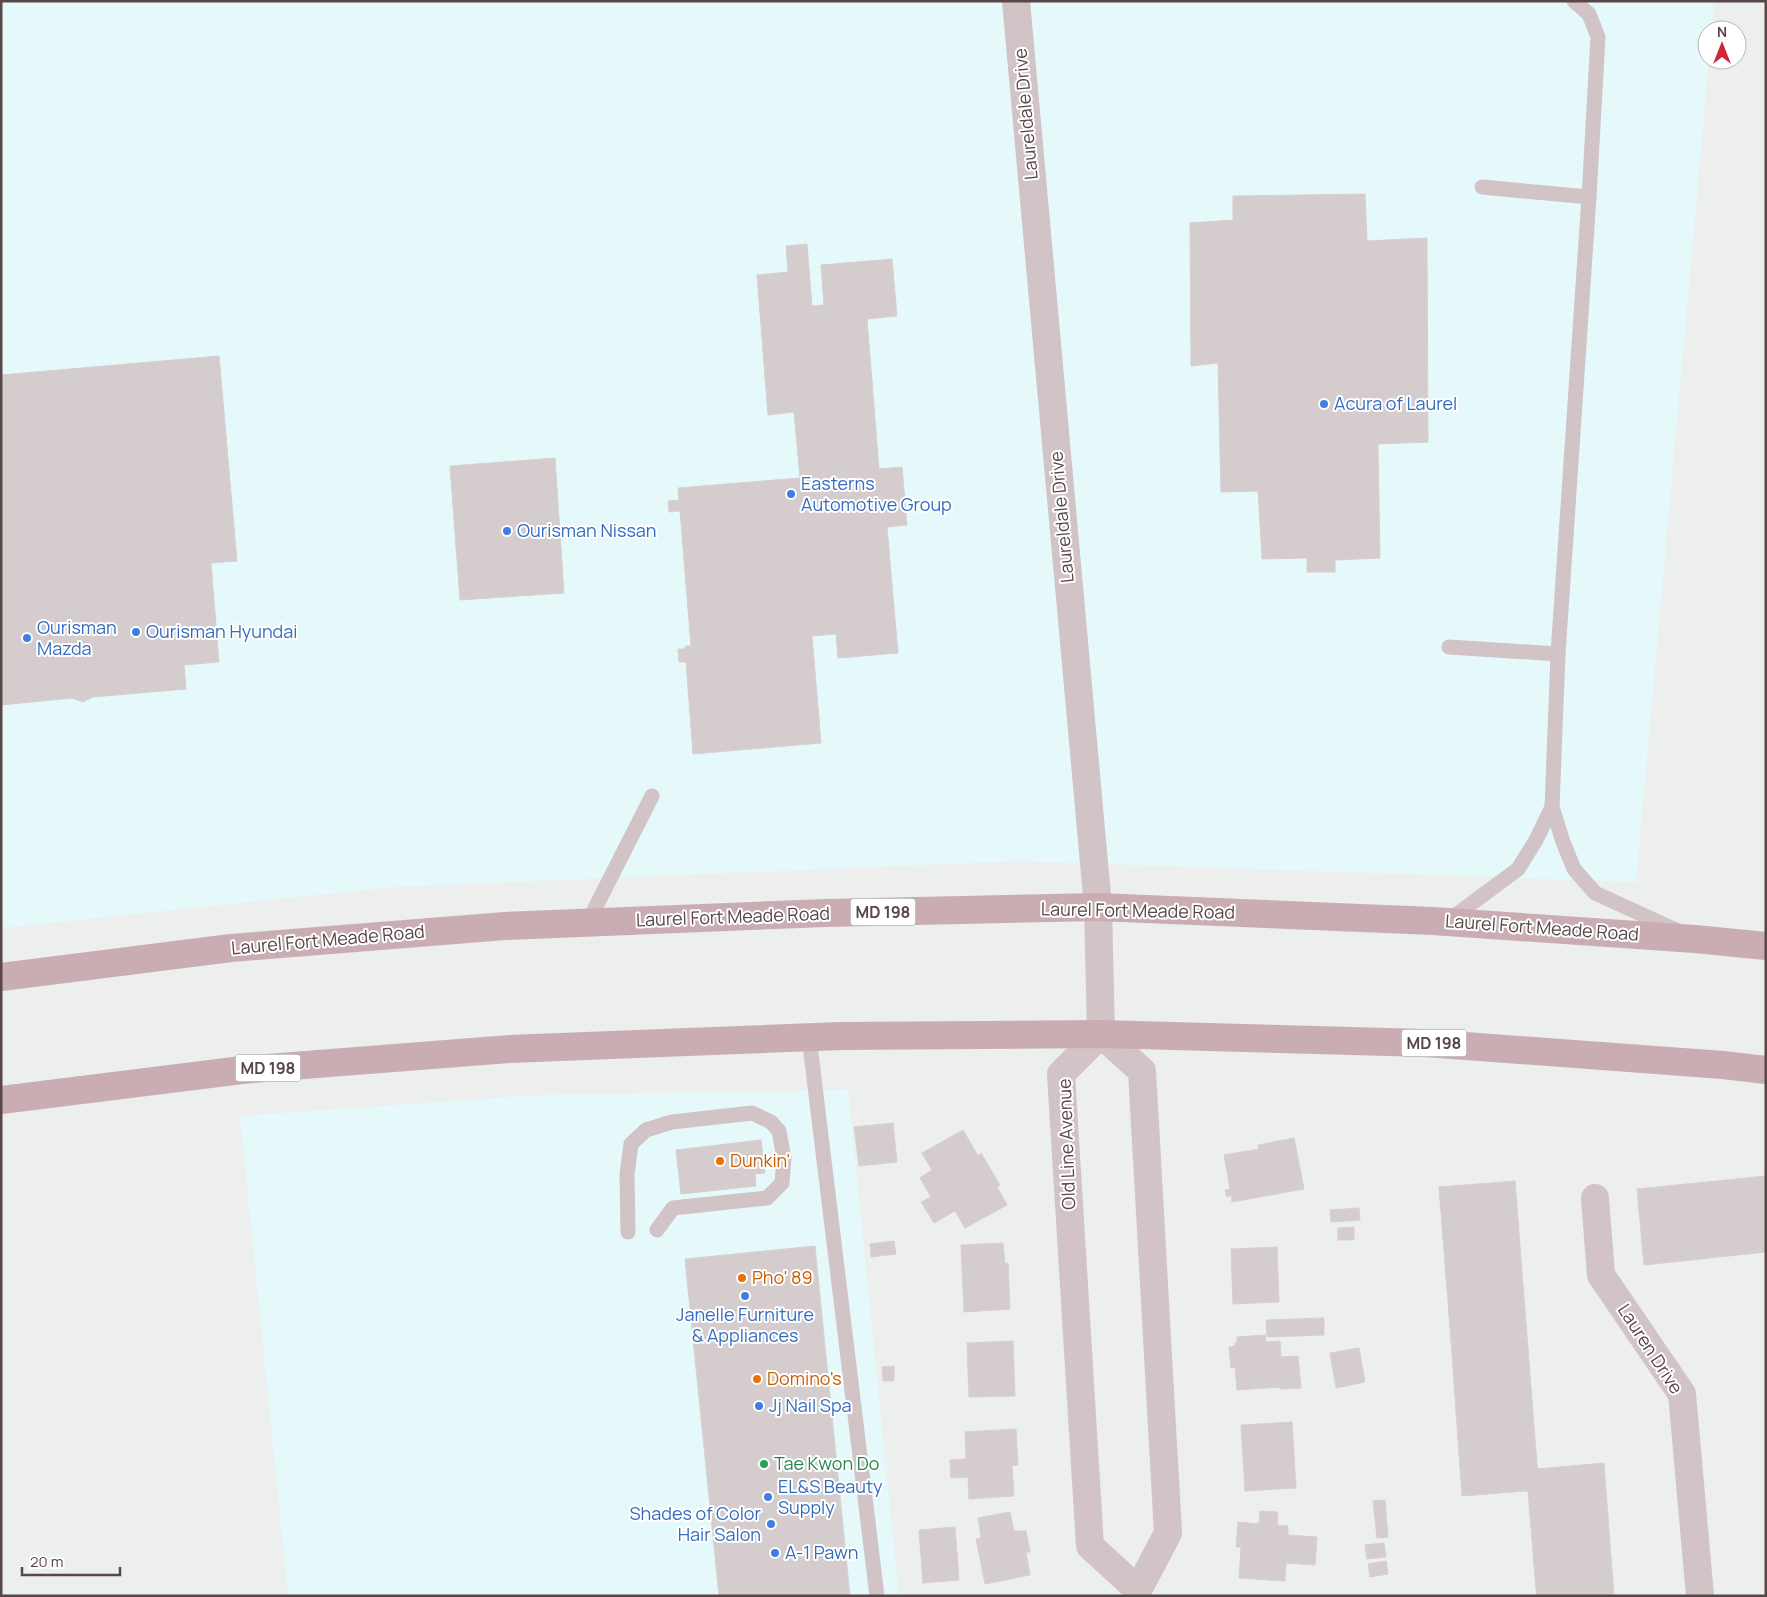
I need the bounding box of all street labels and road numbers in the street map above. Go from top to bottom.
street label: Laureldale Drive [1007,47,1043,181]
street label: Laureldale Drive [1043,450,1079,584]
street label: Laurel Fort Meade Road [1041,896,1235,924]
road number: MD 198 [850,899,916,926]
street label: Laurel Fort Meade Road [636,901,830,931]
street label: Laurel Fort Meade Road [1444,908,1640,946]
street label: Laurel Fort Meade Road [230,919,426,959]
road number: MD 198 [1402,1030,1466,1056]
road number: MD 198 [236,1054,300,1082]
street label: Old Line Avenue [1052,1078,1080,1210]
street label: Lauren Drive [1613,1299,1689,1398]

